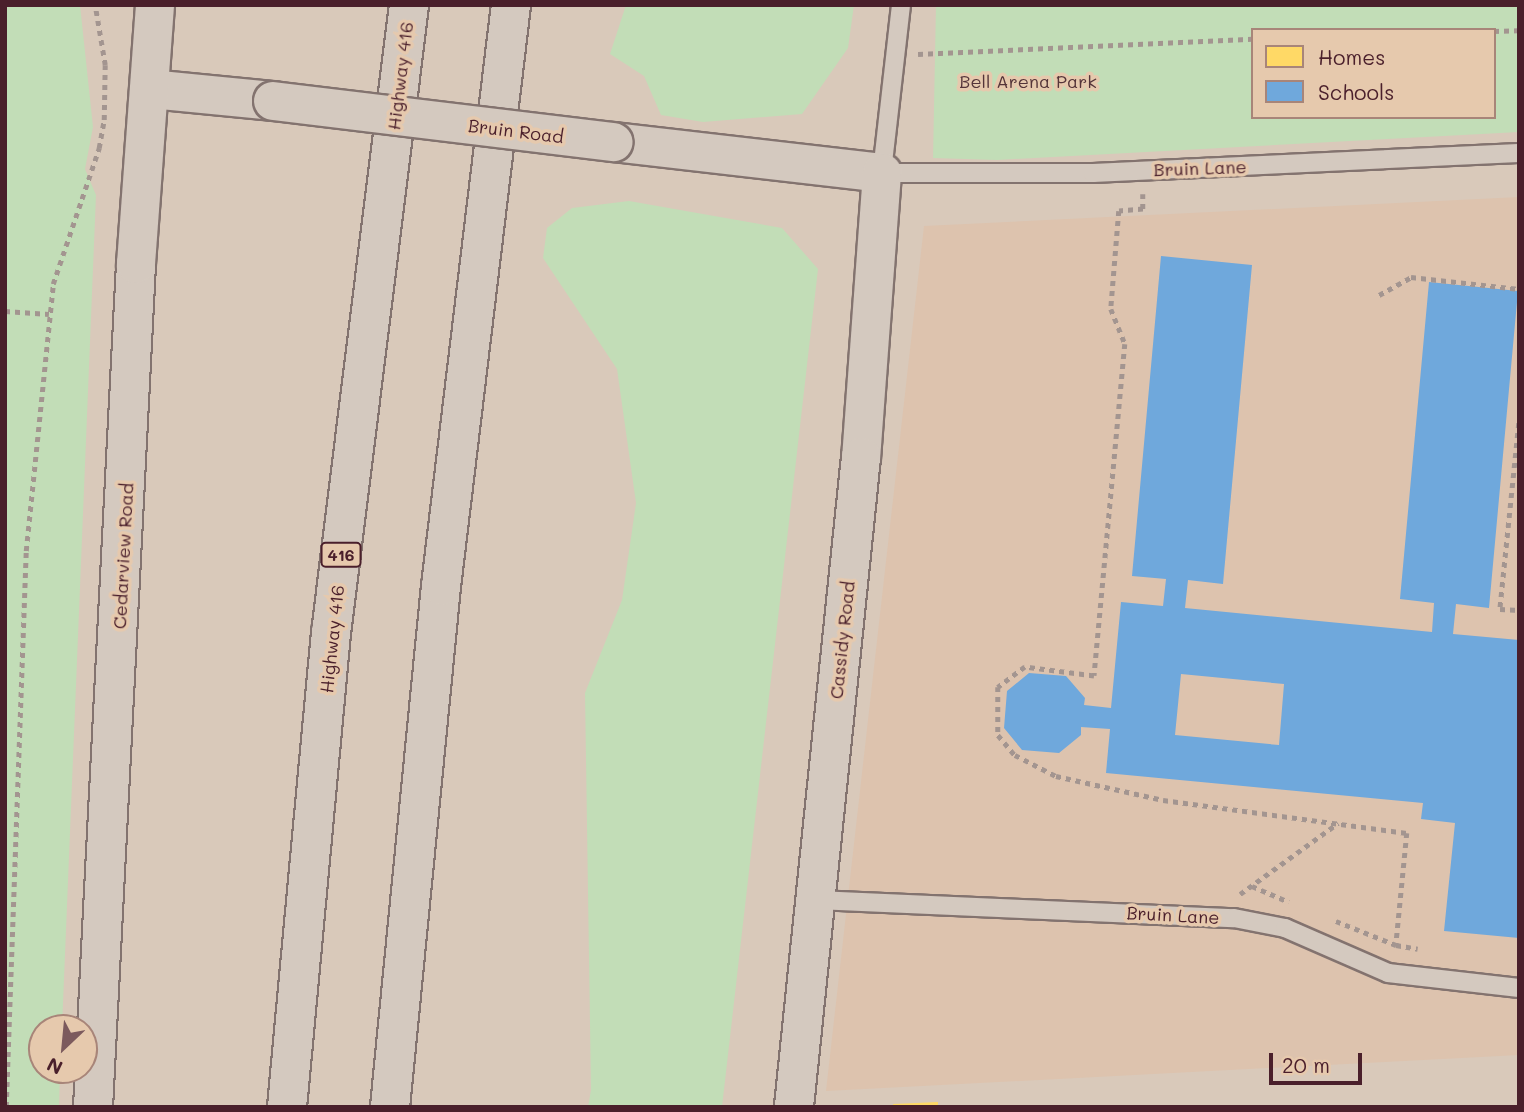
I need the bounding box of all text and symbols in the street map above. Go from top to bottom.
street label: Highway 416 [383,21,417,131]
legend [1251,28,1496,119]
text: Homes [1318,43,1385,70]
park label: Bell Arena Park [959,70,1097,92]
text: Schools [1318,78,1394,105]
street label: Bruin Road [467,114,565,148]
street label: Bruin Lane [1153,156,1247,180]
street label: Cedarview Road [108,482,138,630]
road number: 416 [320,542,362,568]
street label: Cassidy Road [825,580,859,700]
street label: Highway 416 [316,584,348,694]
street label: Bruin Lane [1126,902,1220,928]
north arrow [28,1014,98,1084]
scale bar [1272,1038,1365,1082]
text: 20 m [1282,1051,1330,1078]
text: N [42,1052,66,1081]

